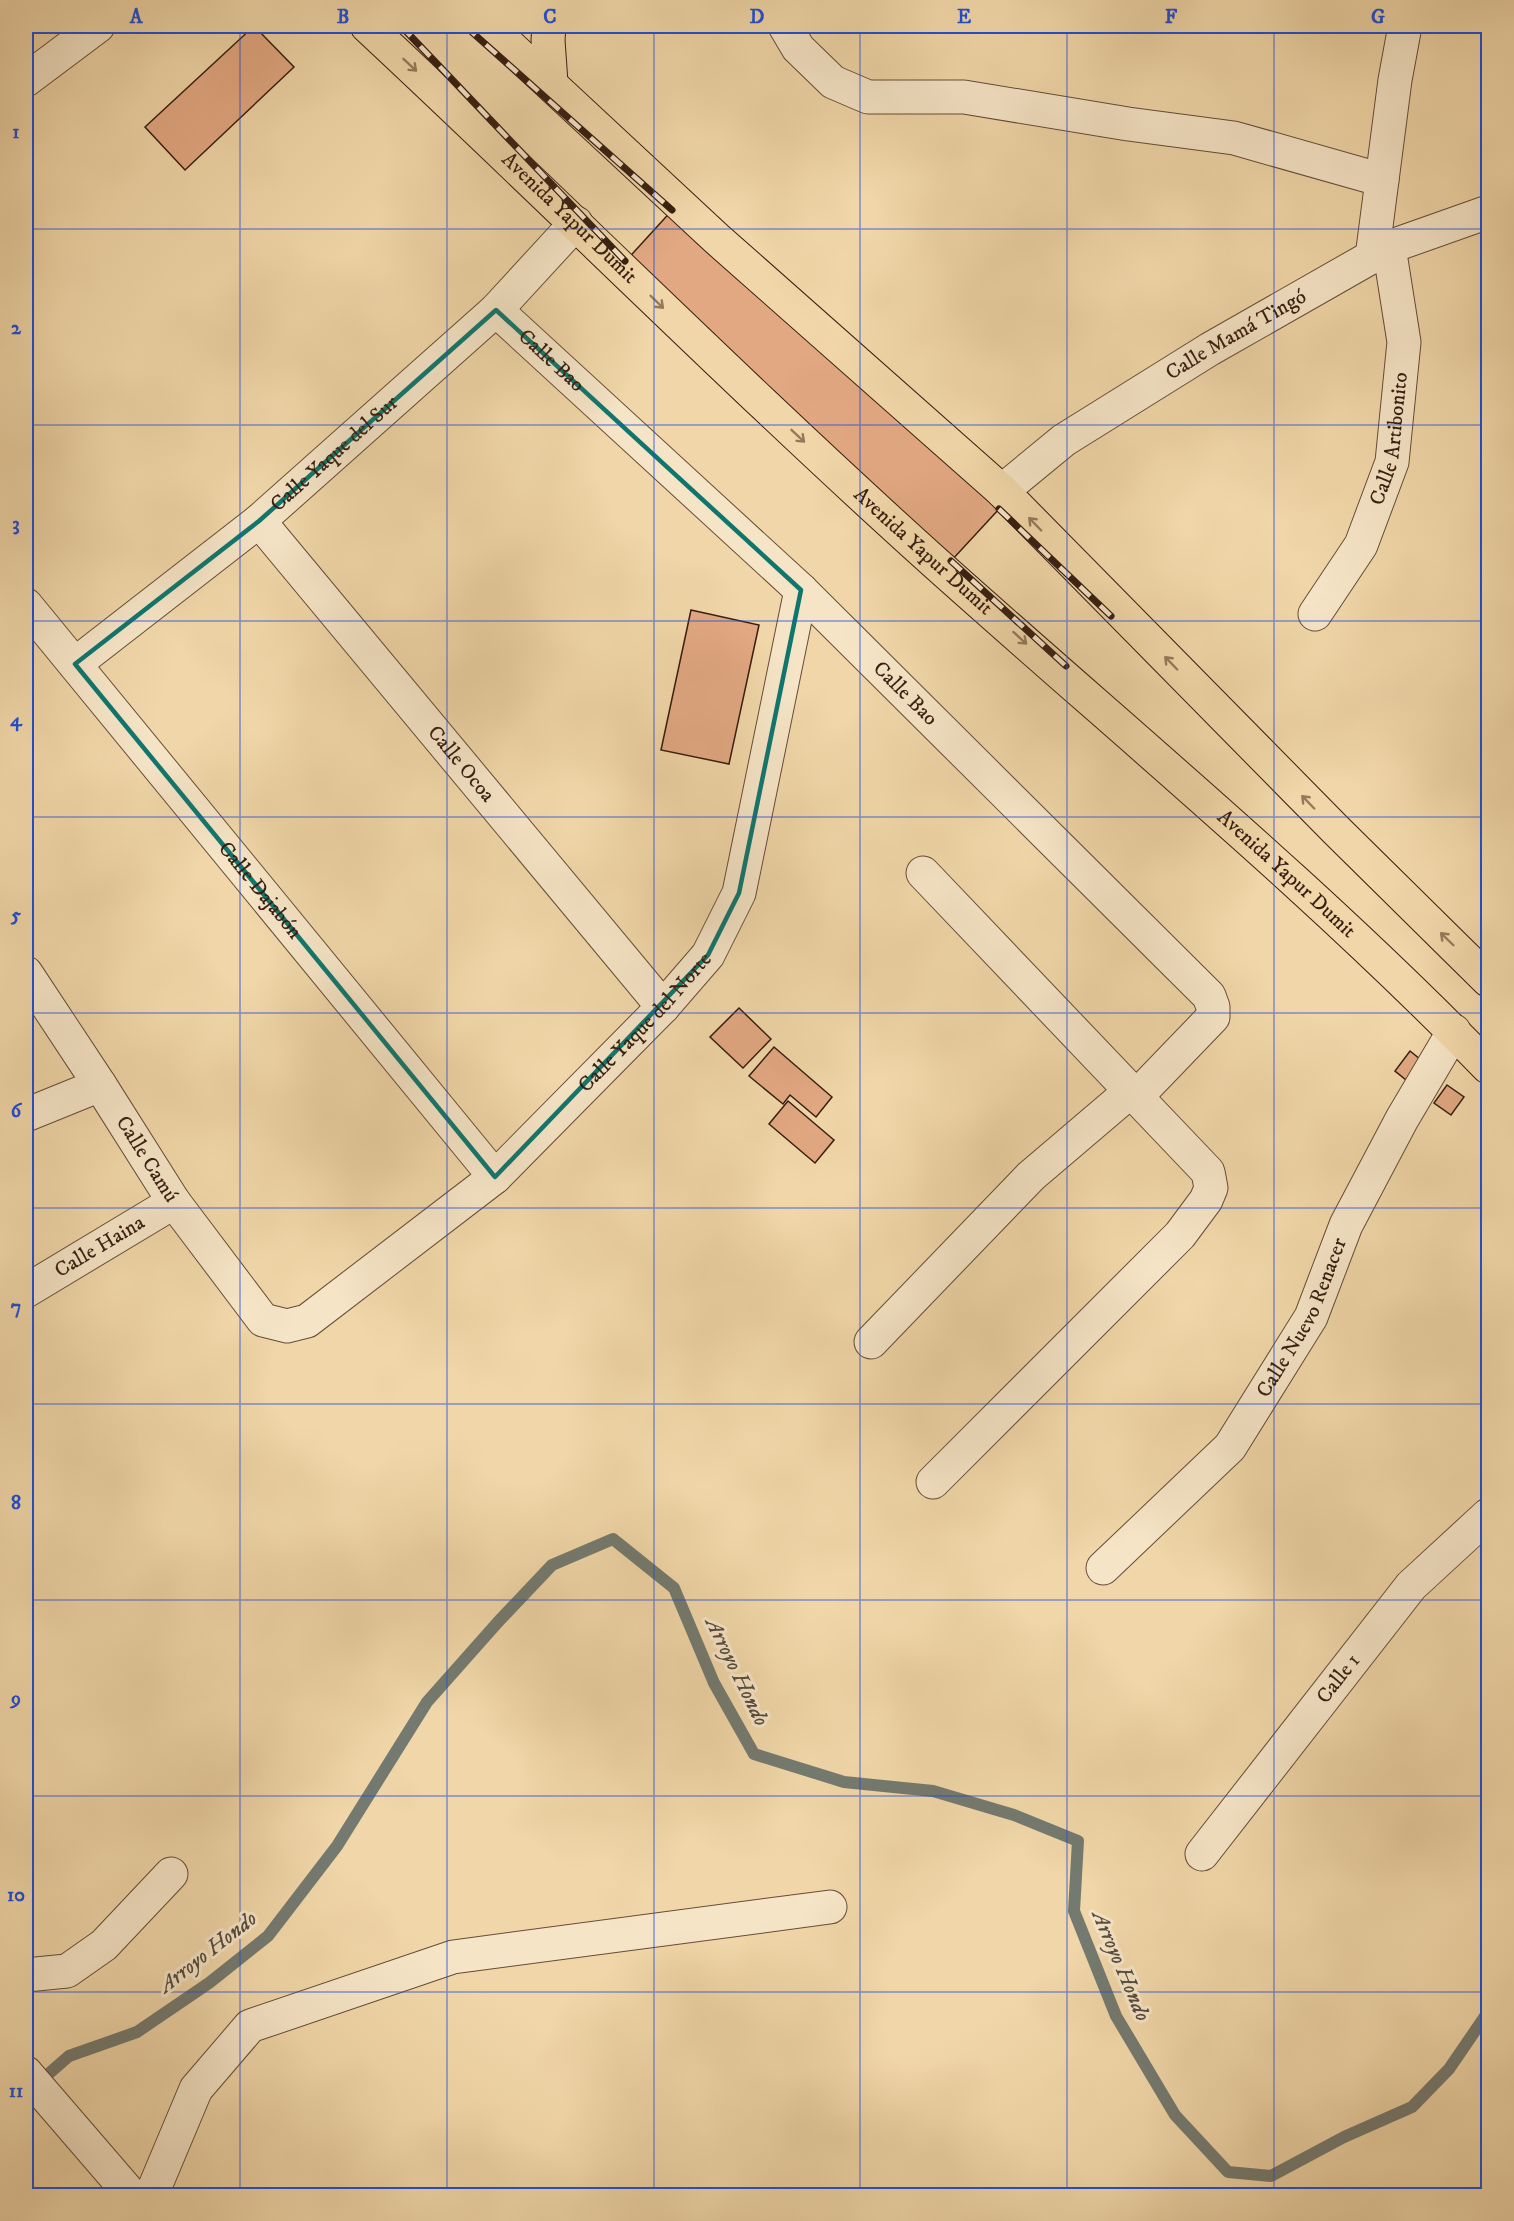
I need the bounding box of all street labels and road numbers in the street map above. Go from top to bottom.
street label: Avenida Yapur Dumit [496,147,643,290]
street label: Calle Mamá Tingó [1161,284,1311,386]
street label: Calle Bao [513,324,590,398]
street label: Calle Artibonito [1364,371,1414,509]
street label: Calle Yaque del Sur [265,390,404,518]
street label: Avenida Yapur Dumit [848,482,998,621]
street label: Calle Bao [867,656,943,731]
street label: Calle Ocoa [422,720,500,808]
street label: Avenida Yapur Dumit [1212,804,1361,944]
street label: Calle Dajabón [212,836,308,944]
street label: Calle Yaque del Norte [573,947,718,1098]
street label: Calle Camú [110,1111,184,1207]
street label: Calle Haina [50,1210,150,1284]
street label: Calle Nuevo Renacer [1251,1234,1353,1403]
street label: Calle 1 [1311,1649,1366,1709]

